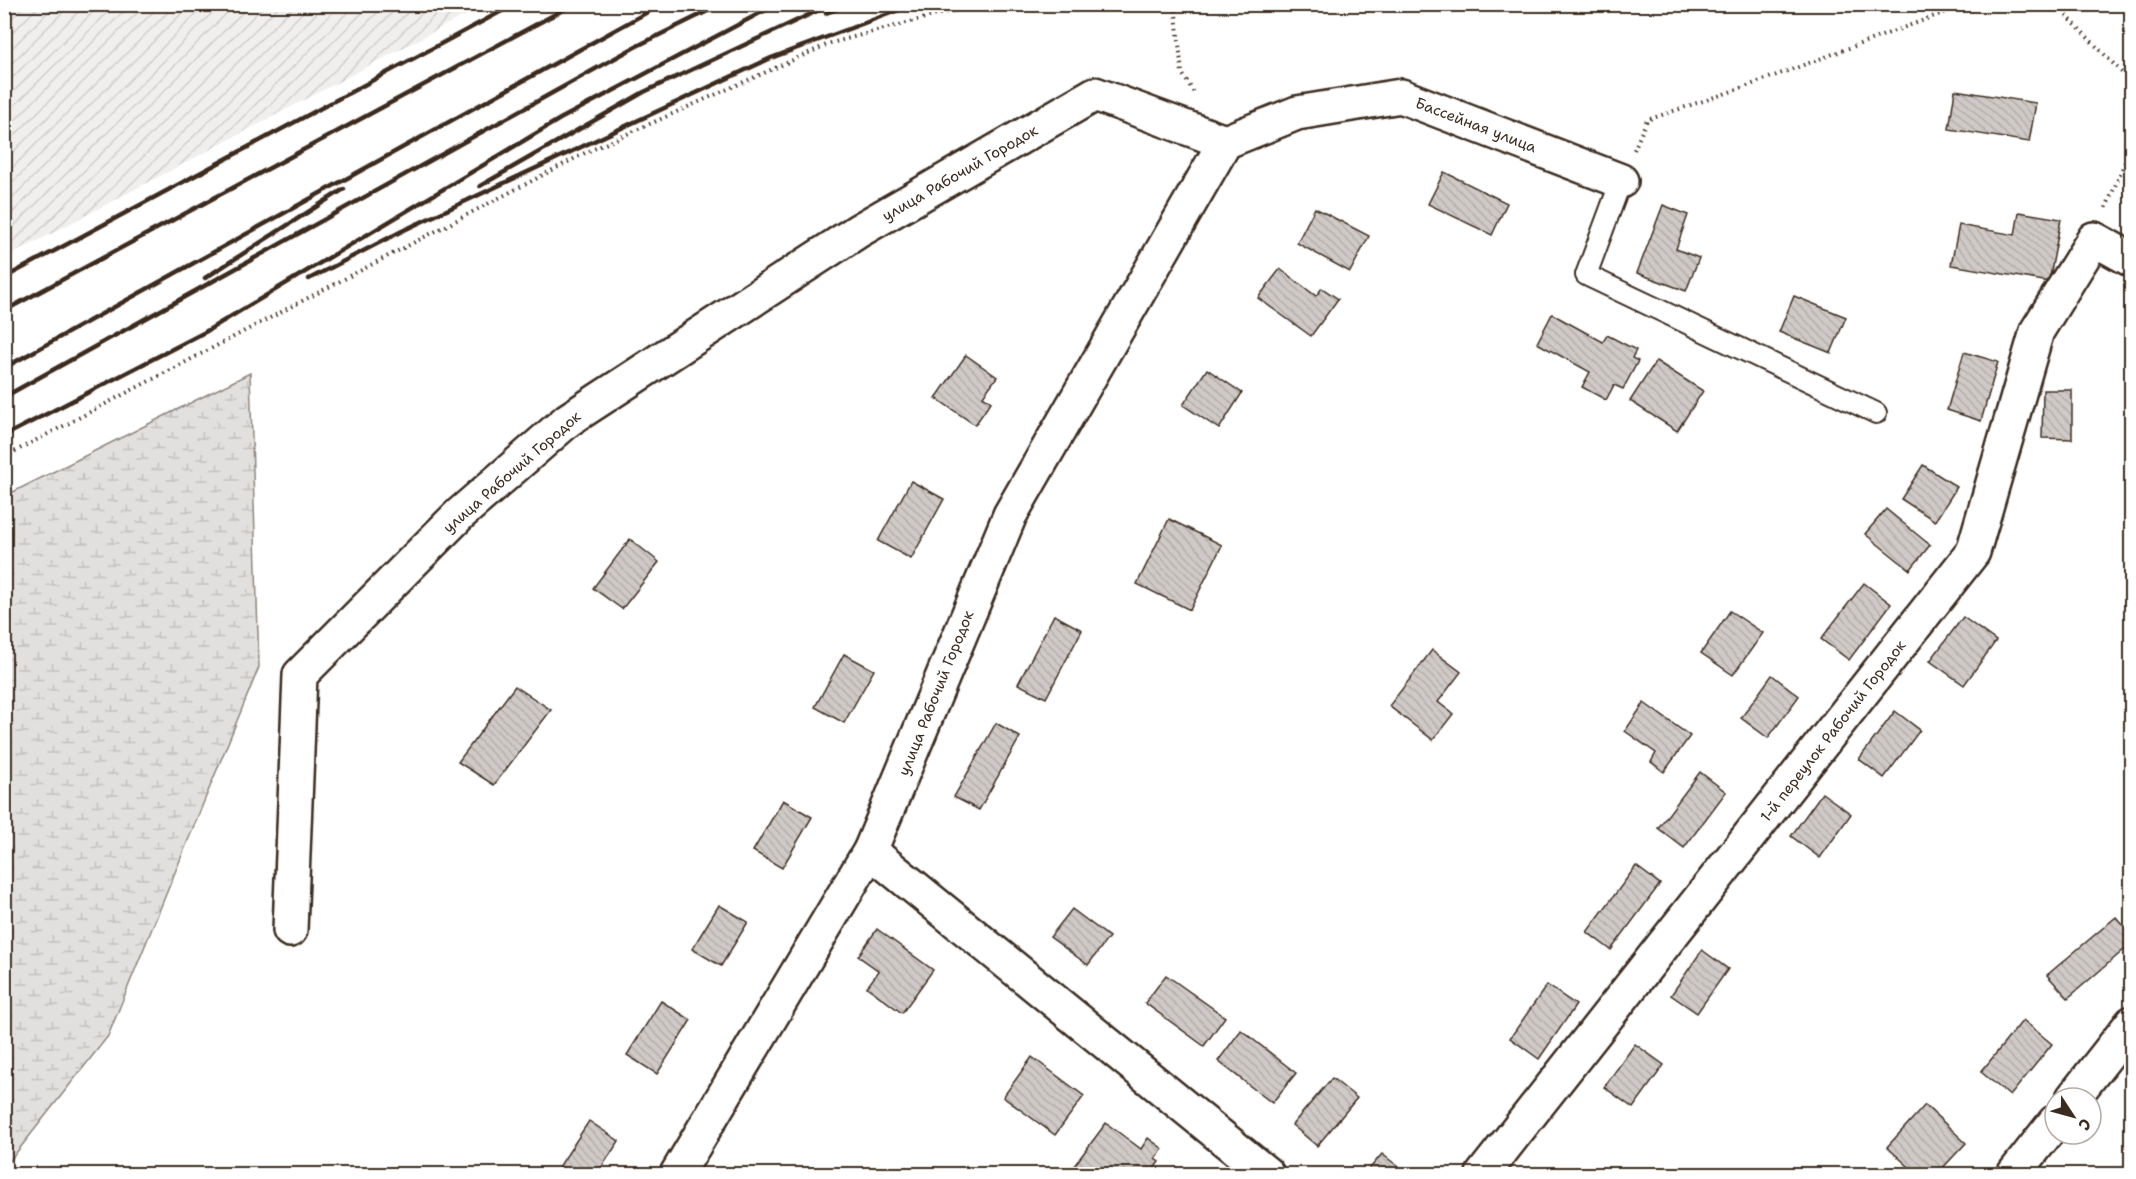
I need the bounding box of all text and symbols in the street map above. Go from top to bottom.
street label: Бассейная улица [1413,93,1540,158]
street label: улица Рабочий Городок [879,120,1041,226]
street label: улица Рабочий Городок [439,407,585,537]
street label: улица Рабочий Городок [894,607,978,779]
street label: 1-й переулок Рабочий Городок [1756,636,1910,826]
north arrow [2043,1086,2103,1146]
text: С [2073,1114,2096,1135]

